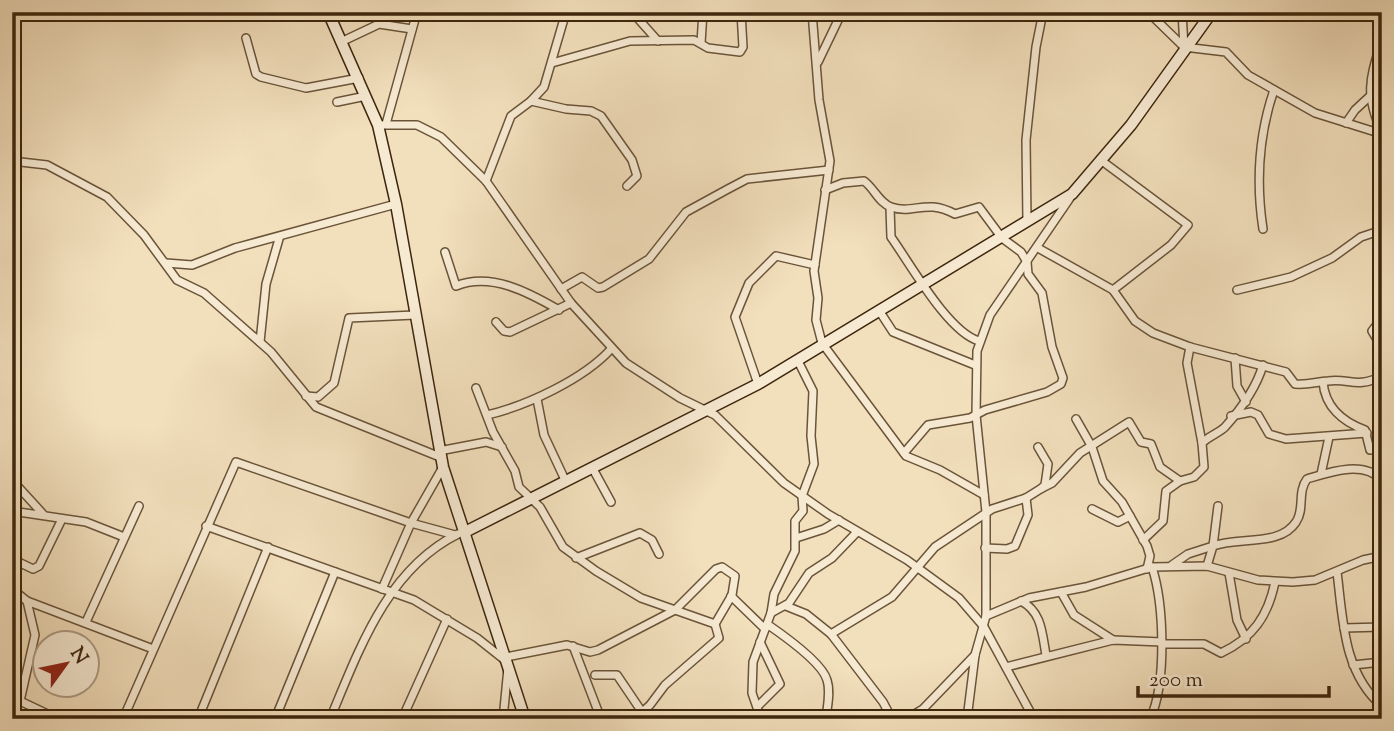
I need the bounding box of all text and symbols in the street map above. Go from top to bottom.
north arrow [32,630,102,700]
text: N [63,642,94,670]
scale bar [1138,654,1329,698]
text: 200 m [1149,666,1203,696]

